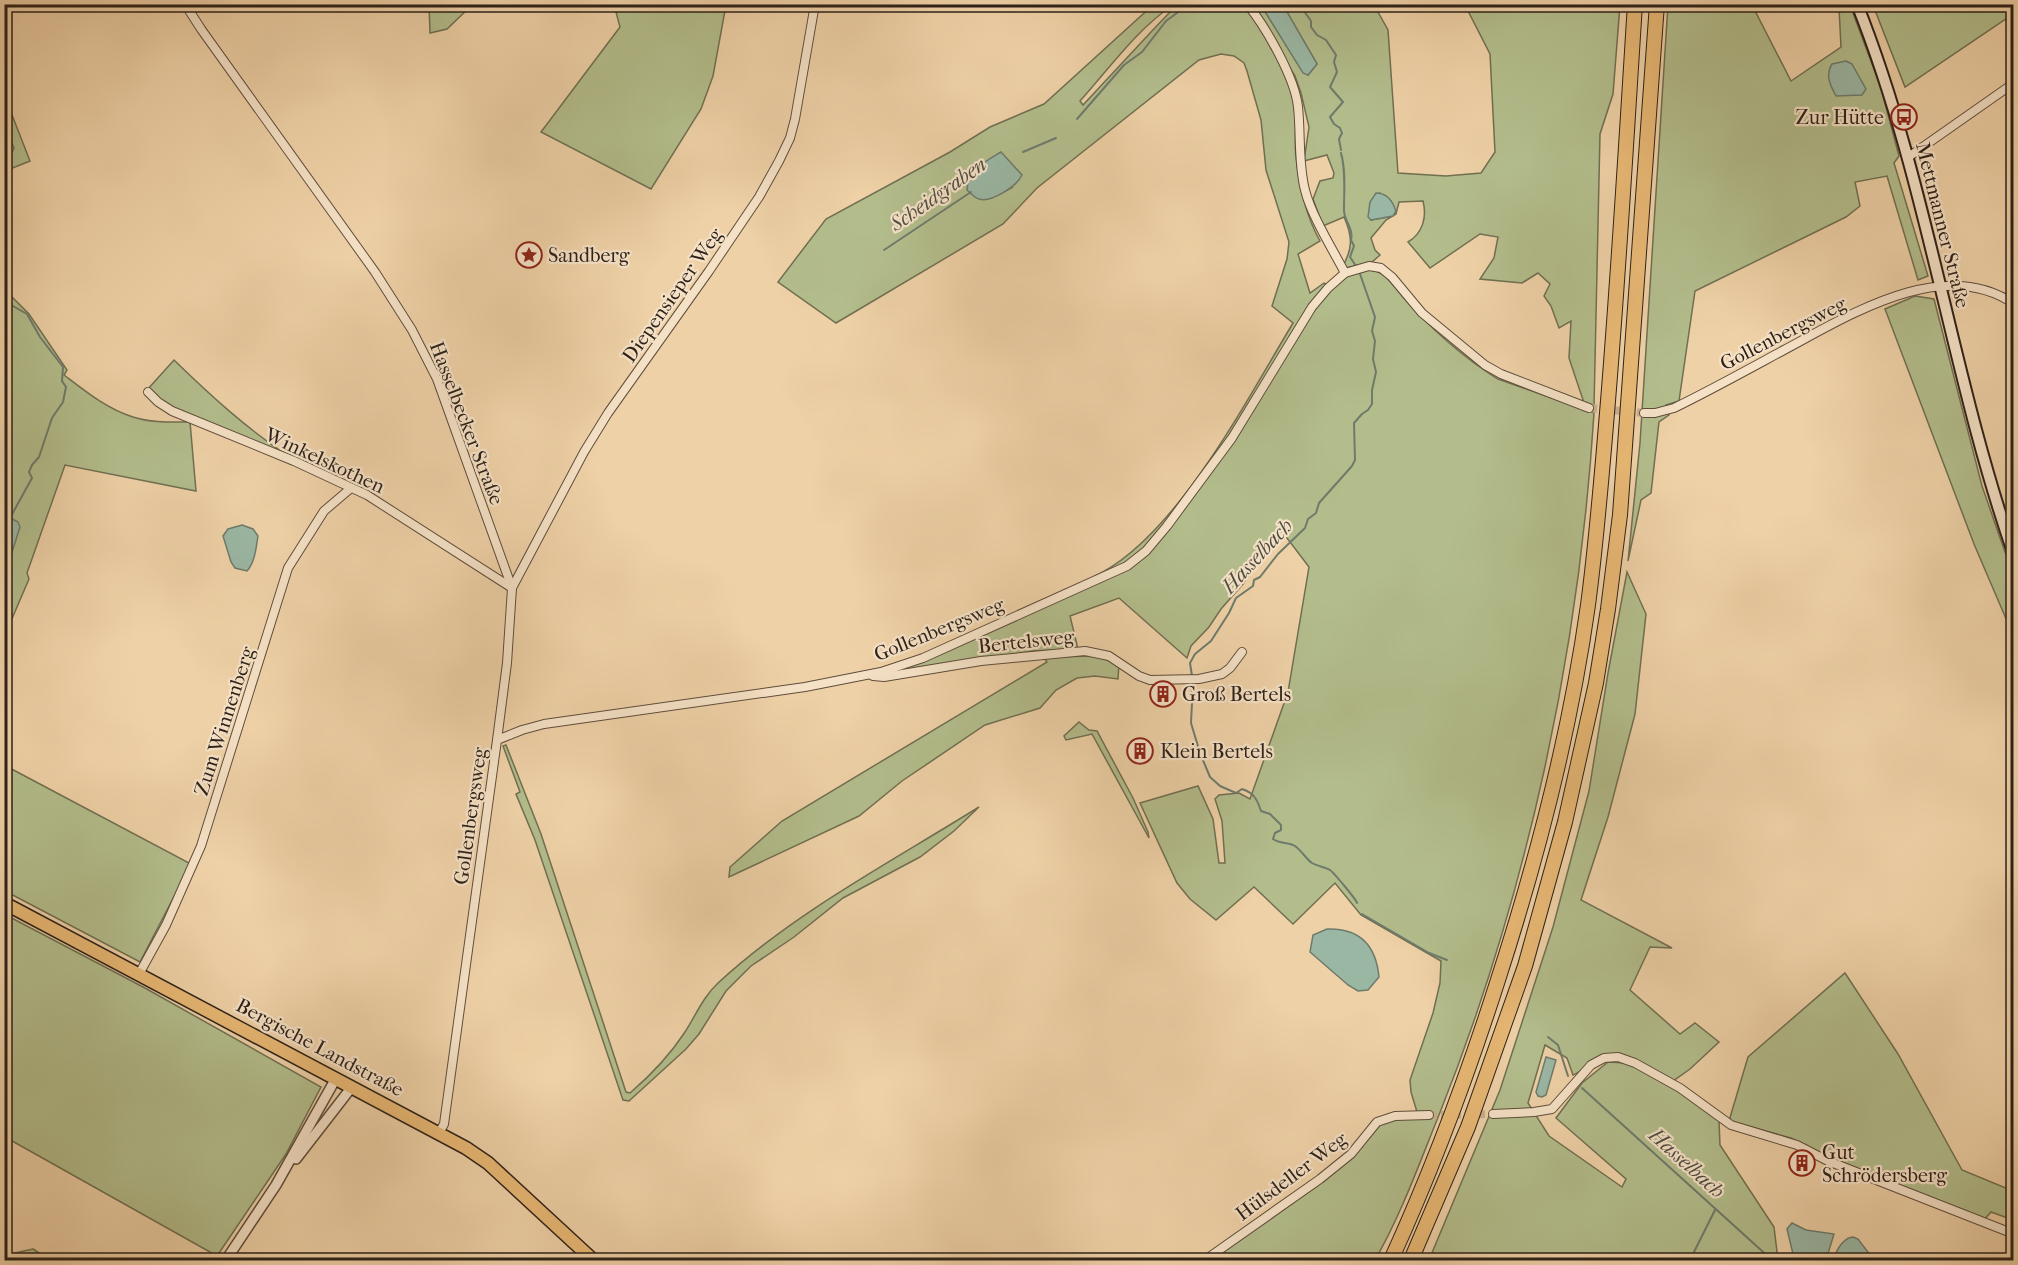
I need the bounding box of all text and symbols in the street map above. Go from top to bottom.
bus stop icon: Zur Hütte [1889,102,1919,132]
place label: Zur Hütte [1795,106,1884,129]
street label: Mettmanner Straße [1911,140,1974,310]
water label: Scheidgraben [884,152,991,237]
street label: Diepensieper Weg [617,223,728,367]
place icon: Sandberg [514,240,544,270]
place label: Sandberg [548,244,630,267]
street label: Gollenbergsweg [1716,292,1850,375]
street label: Hasselbecker Straße [425,338,508,508]
street label: Winkelskothen [260,422,389,498]
water label: Hasselbach [1216,514,1298,599]
street label: Gollenbergsweg [871,593,1008,666]
street label: Bertelsweg [977,625,1076,658]
street label: Zum Winnenberg [190,644,259,798]
building icon: Groß Bertels [1148,679,1178,709]
place label: Groß Bertels [1182,683,1291,706]
building icon: Klein Bertels [1125,736,1155,766]
place label: Klein Bertels [1160,740,1273,763]
street label: Gollenbergsweg [449,746,492,886]
street label: Bergische Landstraße [232,994,408,1101]
water label: Hasselbach [1644,1122,1730,1203]
street label: Hülsdeller Weg [1231,1127,1352,1226]
place label: Gut Schrödersberg [1822,1141,1947,1187]
building icon: Gut Schrödersberg [1787,1148,1817,1178]

